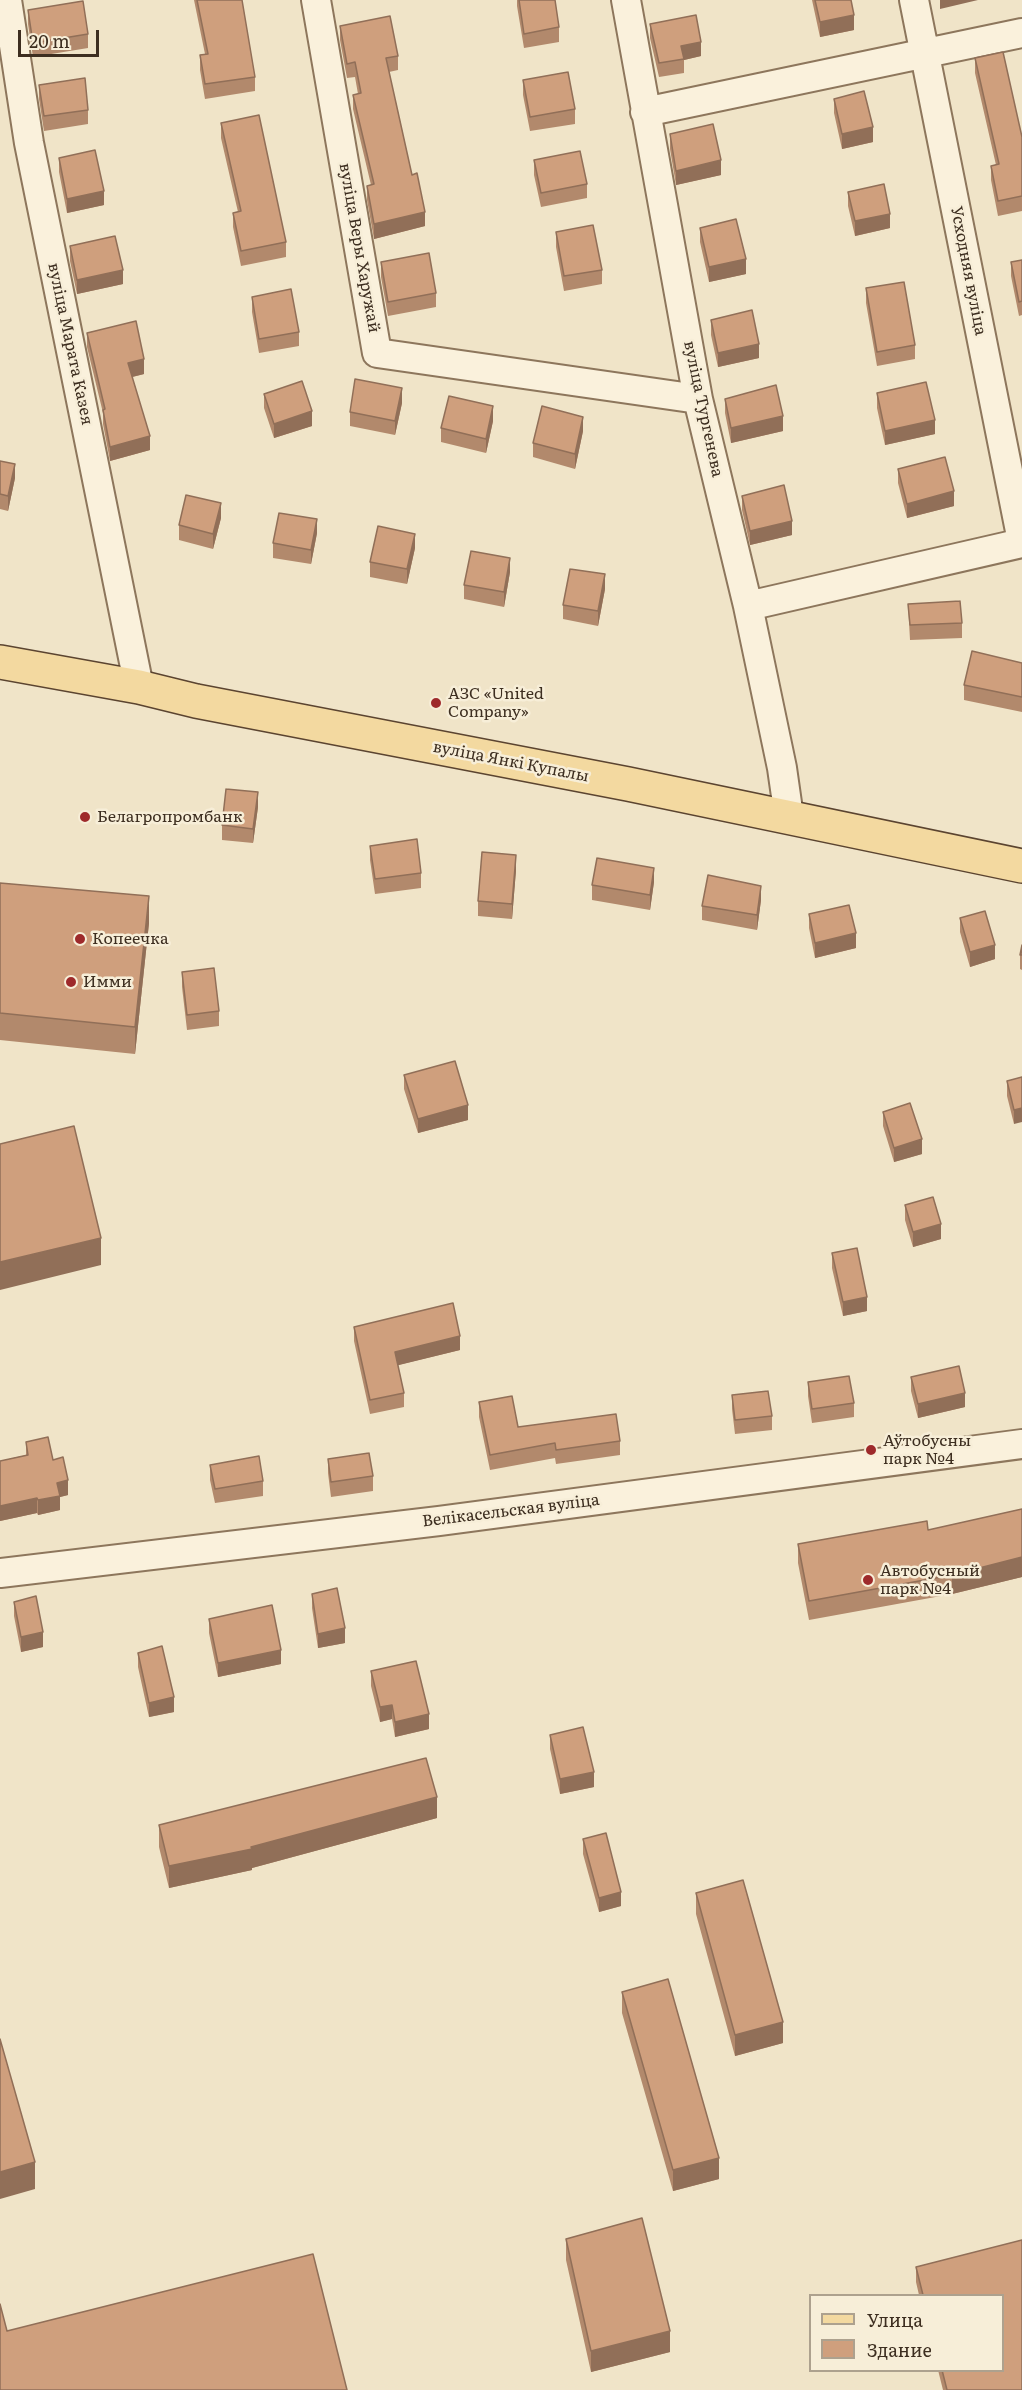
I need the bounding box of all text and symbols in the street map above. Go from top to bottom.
scale bar [21,18,102,56]
text: 20 m [29,27,70,54]
street label: вуліца Веры Харужай [335,162,383,334]
street label: Усходняя вуліца [946,205,990,337]
street label: вуліца Марата Казея [43,261,97,427]
street label: вуліца Тургенева [679,339,727,479]
place label: АЗС «United Company» [448,684,544,722]
marker: АЗС «United Company» [429,696,443,710]
street label: вуліца Янкі Купалы [431,737,591,787]
place label: Белагропромбанк [97,807,242,827]
marker: Белагропромбанк [78,810,92,824]
place label: Копеечка [92,929,169,949]
marker: Копеечка [73,932,87,946]
place label: Имми [83,972,132,992]
marker: Имми [64,975,78,989]
place label: Аўтобусны парк №4 [883,1431,971,1469]
marker: Аўтобусны парк №4 [864,1443,878,1457]
street label: Велікасельская вуліца [421,1491,601,1531]
place label: Автобусный парк №4 [880,1561,980,1599]
marker: Автобусный парк №4 [861,1573,875,1587]
legend [809,2294,1004,2372]
text: Улица [867,2306,923,2333]
text: Здание [867,2336,932,2363]

